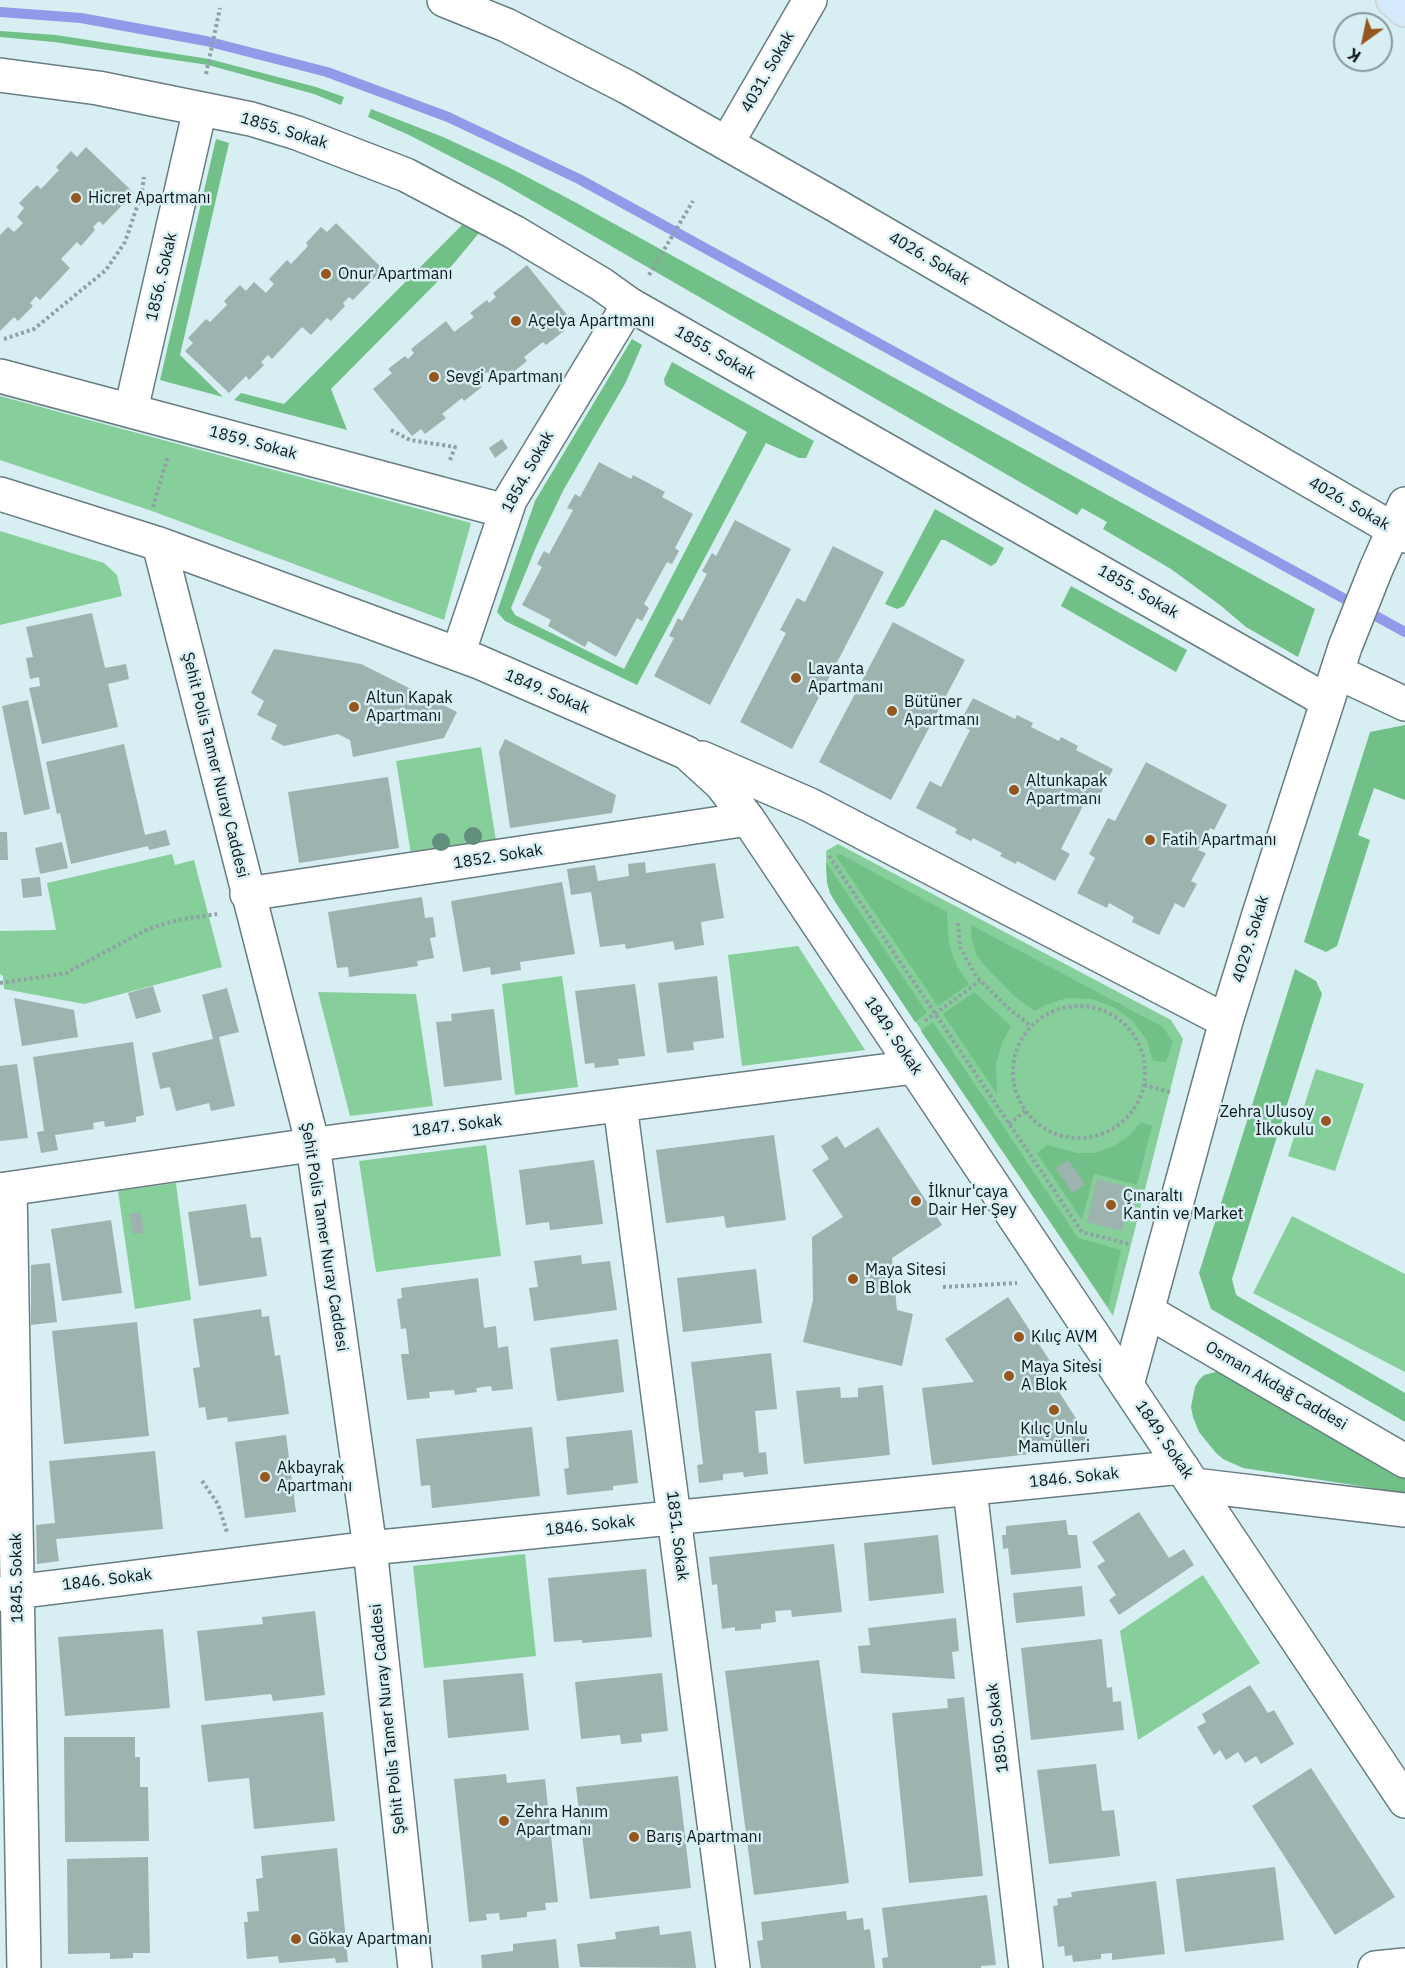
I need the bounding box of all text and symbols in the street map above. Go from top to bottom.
north arrow [1333,12,1393,72]
street label: 4031. Sokak [737,28,799,116]
text: K [1344,44,1364,67]
street label: 1855. Sokak [238,109,330,153]
place label: Hicret Apartmanı [88,188,211,208]
marker: Hicret Apartmanı [69,191,83,205]
street label: 4026. Sokak [885,228,973,290]
street label: 1856. Sokak [143,231,181,323]
place label: Onur Apartmanı [338,264,452,284]
marker: Onur Apartmanı [319,267,333,281]
place label: Açelya Apartmanı [528,311,654,331]
marker: Açelya Apartmanı [509,314,523,328]
street label: 1855. Sokak [671,322,759,384]
place label: Sevgi Apartmanı [446,367,563,387]
marker: Sevgi Apartmanı [427,370,441,384]
street label: 1859. Sokak [207,422,299,464]
street label: 1854. Sokak [498,428,558,516]
street label: 4026. Sokak [1305,473,1393,535]
street label: 1855. Sokak [1094,561,1182,623]
street label: Şehit Polis Tamer Nuray Caddesi [178,650,252,880]
place label: Lavanta Apartmanı [808,659,883,697]
street label: 1849. Sokak [502,666,592,718]
marker: Lavanta Apartmanı [789,671,803,685]
place label: Altun Kapak Apartmanı [366,688,453,726]
place label: Bütüner Apartmanı [904,692,979,730]
marker: Altun Kapak Apartmanı [347,700,361,714]
marker: Bütüner Apartmanı [885,704,899,718]
place label: Altunkapak Apartmanı [1026,771,1107,809]
marker: Altunkapak Apartmanı [1007,783,1021,797]
place label: Fatih Apartmanı [1162,830,1277,850]
marker: Fatih Apartmanı [1143,833,1157,847]
street label: 1852. Sokak [452,840,544,874]
street label: 4029. Sokak [1229,893,1273,985]
street label: 1849. Sokak [860,993,926,1079]
place label: Zehra Ulusoy İlkokulu [1220,1102,1314,1140]
street label: 1847. Sokak [411,1111,503,1141]
marker: Zehra Ulusoy İlkokulu [1319,1114,1333,1128]
street label: Şehit Polis Tamer Nuray Caddesi [296,1121,352,1353]
place label: İlknur'caya Dair Her Şey [928,1182,1017,1220]
place label: Çınaraltı Kantin ve Market [1123,1186,1243,1224]
marker: İlknur'caya Dair Her Şey [909,1194,923,1208]
marker: Çınaraltı Kantin ve Market [1104,1198,1118,1212]
place label: Maya Sitesi B Blok [865,1260,946,1298]
marker: Maya Sitesi B Blok [846,1272,860,1286]
place label: Kılıç AVM [1031,1327,1097,1347]
marker: Kılıç AVM [1012,1330,1026,1344]
street label: Osman Akdağ Caddesi [1202,1338,1350,1434]
place label: Maya Sitesi A Blok [1021,1357,1102,1395]
marker: Maya Sitesi A Blok [1002,1369,1016,1383]
street label: 1849. Sokak [1131,1397,1197,1483]
marker: Kılıç Unlu Mamülleri [1047,1403,1061,1417]
place label: Kılıç Unlu Mamülleri [1018,1419,1090,1457]
place label: Akbayrak Apartmanı [277,1458,352,1496]
street label: 1846. Sokak [1028,1464,1120,1492]
marker: Akbayrak Apartmanı [258,1470,272,1484]
street label: 1851. Sokak [662,1490,692,1582]
street label: 1846. Sokak [544,1512,636,1540]
street label: 1845. Sokak [7,1533,27,1623]
street label: 1846. Sokak [61,1565,153,1595]
street label: Şehit Polis Tamer Nuray Caddesi [366,1603,410,1835]
street label: 1850. Sokak [983,1682,1013,1774]
place label: Zehra Hanım Apartmanı [516,1802,608,1840]
marker: Zehra Hanım Apartmanı [497,1814,511,1828]
place label: Barış Apartmanı [646,1827,762,1847]
marker: Barış Apartmanı [627,1830,641,1844]
place label: Gökay Apartmanı [308,1929,432,1949]
marker: Gökay Apartmanı [289,1932,303,1946]

